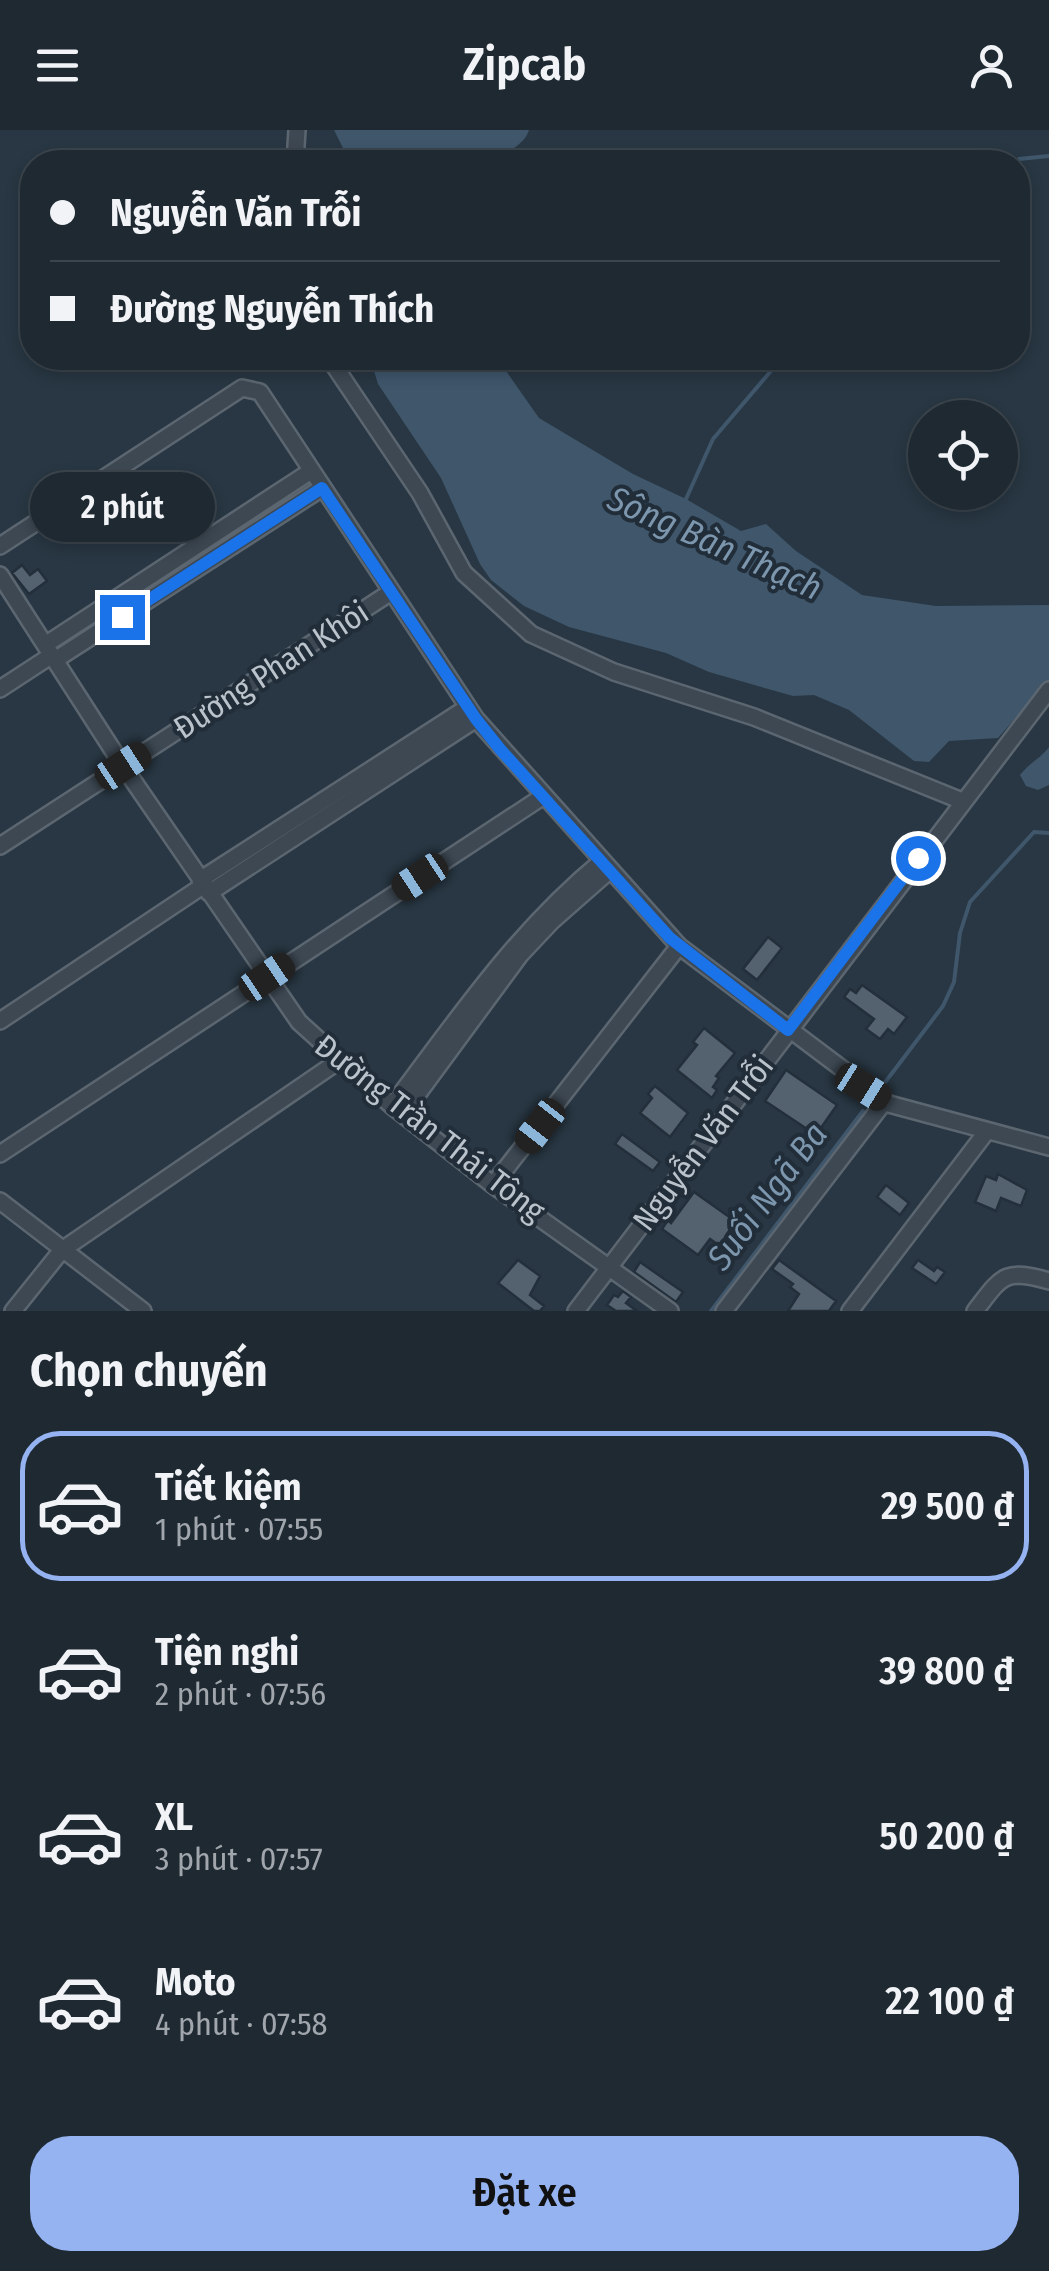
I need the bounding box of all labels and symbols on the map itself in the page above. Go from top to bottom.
callout: 2 phút [29,472,214,542]
water label: Sông Bàn Thạch [601,477,828,609]
street label: Đường Phan Khôi [167,593,375,747]
route end [100,595,145,640]
car [90,737,156,795]
route start [896,836,941,881]
car [387,848,453,906]
car [234,948,300,1006]
street label: Đường Trần Thái Tông [307,1026,553,1230]
street label: Nguyễn Văn Trỗi [625,1048,781,1238]
car [830,1058,896,1116]
car [510,1093,570,1159]
water label: Suối Ngã Ba [697,1114,836,1279]

